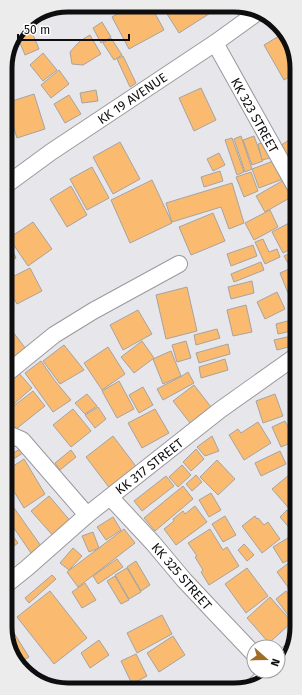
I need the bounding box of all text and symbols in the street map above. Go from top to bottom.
scale bar [18,16,129,42]
text: 50 m [24,23,50,37]
street label: KK 19 AVENUE [95,70,170,127]
street label: KK 323 STREET [228,75,281,156]
street label: KK 317 STREET [112,435,186,497]
street label: KK 325 STREET [149,540,215,613]
north arrow [246,639,286,679]
text: N [268,657,282,668]

